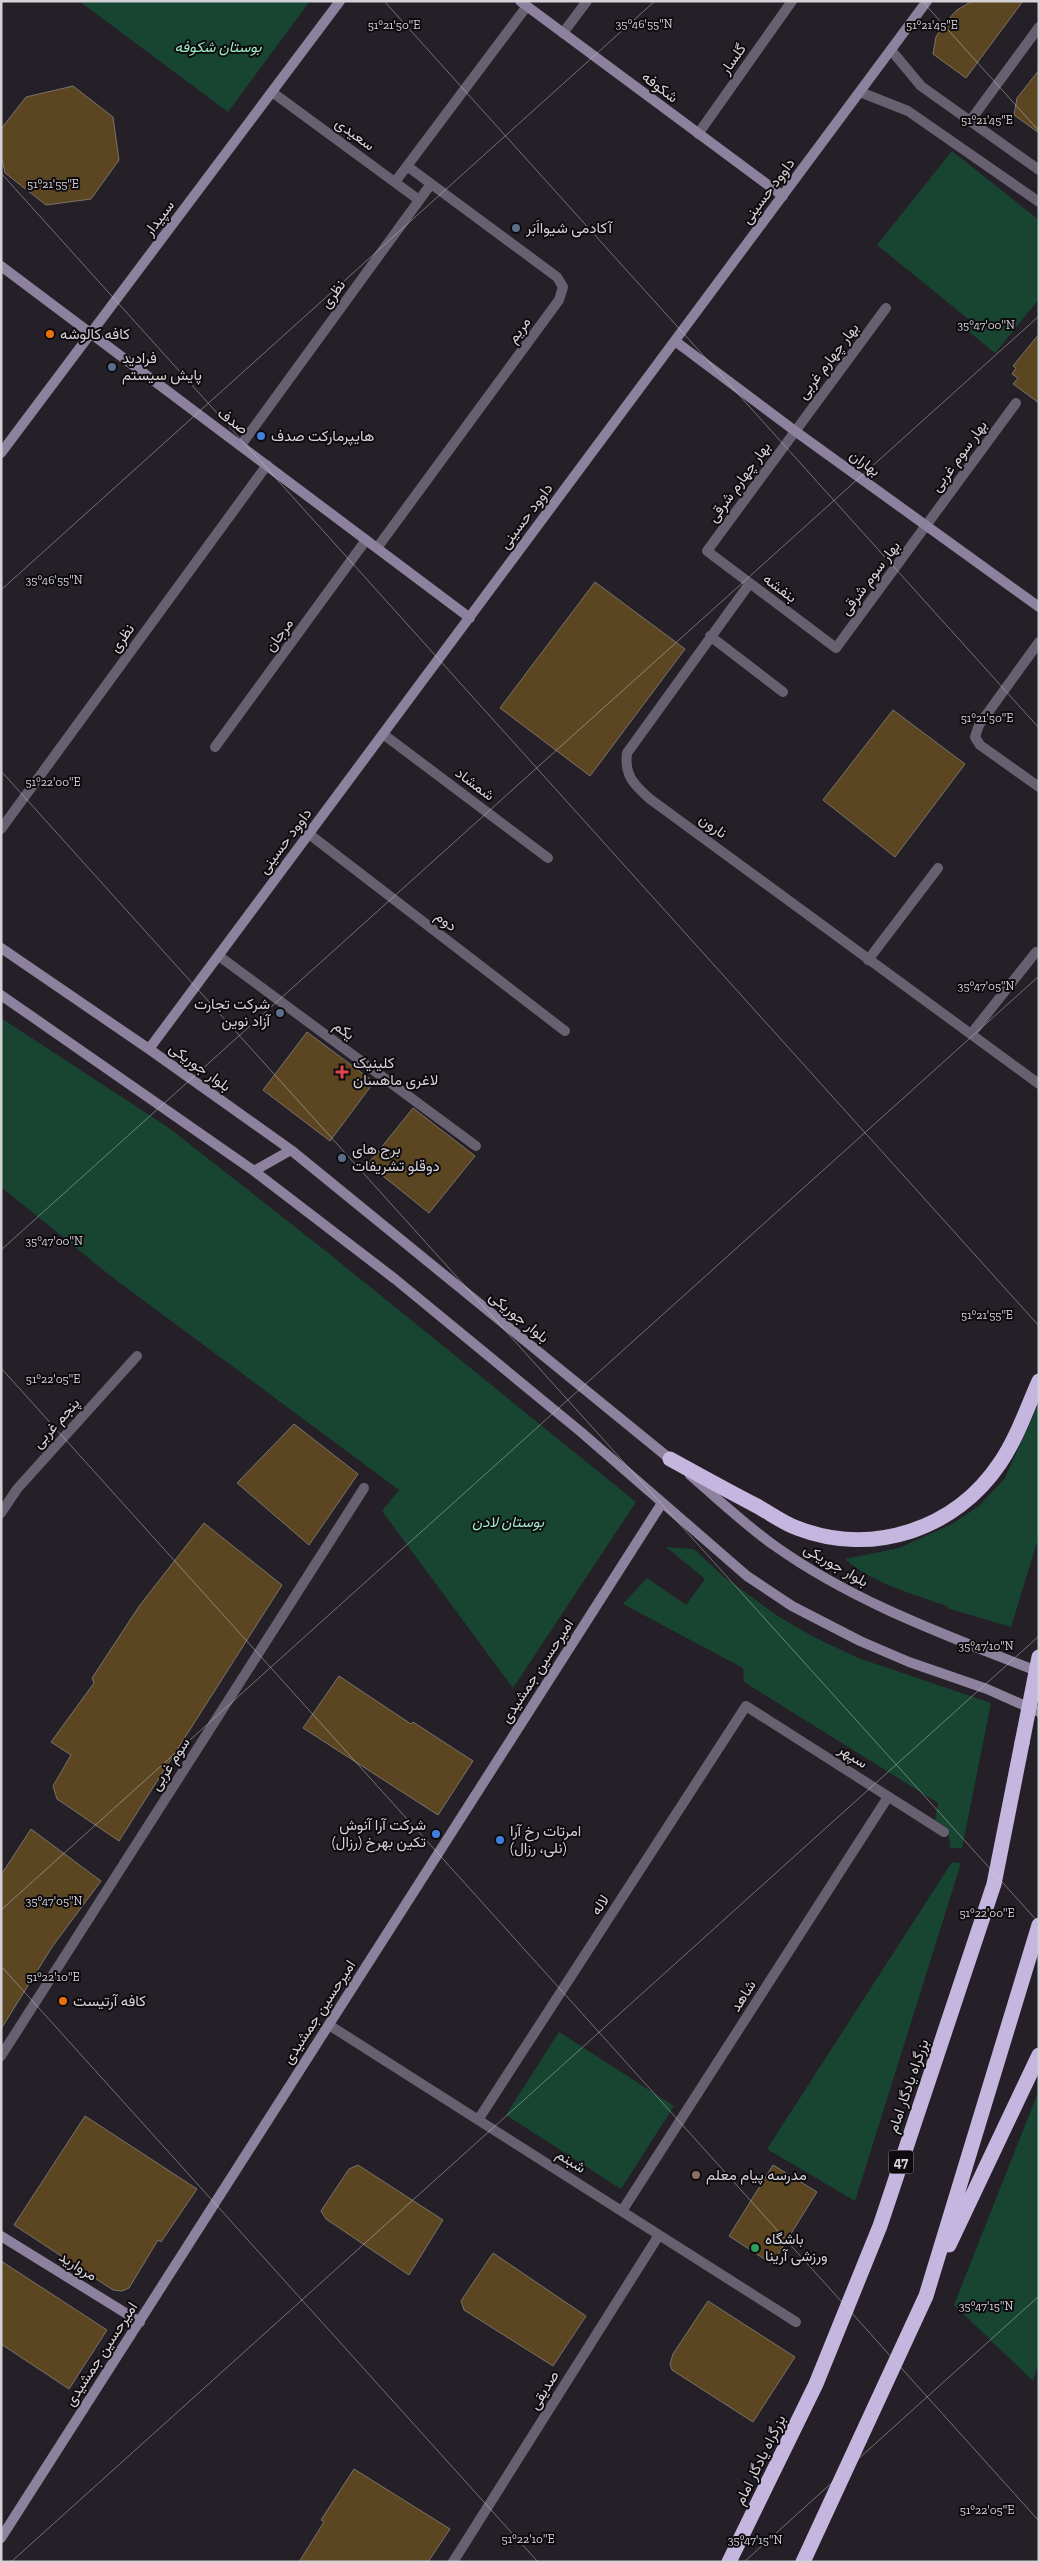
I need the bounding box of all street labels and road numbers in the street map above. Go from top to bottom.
street label: گلسار [716,40,750,79]
street label: شکوفه [638,68,682,107]
street label: سعیدی [331,114,378,155]
street label: داوود حسینی [737,155,799,228]
street label: سپیدار [139,197,179,241]
street label: نظری [317,276,350,312]
street label: مریم [503,313,535,347]
street label: بهار چهارم غربی [793,319,863,403]
street label: صدف [214,404,252,438]
street label: بهار سوم غربی [927,417,992,496]
street label: بهار چهارم شرقی [704,438,775,526]
street label: بهاران [846,446,884,480]
street label: داوود حسینی [495,480,557,553]
street label: بهار سوم شرقی [836,537,905,619]
street label: بنفشه [760,570,800,606]
street label: مرجان [261,615,297,655]
street label: نظری [106,620,139,656]
street label: شمشاد [452,764,498,805]
street label: داوود حسینی [254,805,316,878]
street label: نارون [696,810,730,842]
street label: دوم [431,907,461,936]
street label: یکم [329,1016,358,1045]
street label: بلوار جوریکی [165,1039,234,1096]
street label: بلوار جوریکی [485,1287,553,1347]
street label: پنجم غربی [29,1394,84,1453]
street label: بلوار جوریکی [800,1539,872,1592]
street label: امیرحسین جمشیدی [497,1616,578,1727]
street label: سوم غربی [146,1734,195,1794]
street label: سپهر [834,1739,871,1773]
street label: لاله [587,1891,613,1919]
street label: امیرحسین جمشیدی [279,1957,360,2068]
street label: شاهد [726,1977,760,2015]
street label: بزرگراه یادگار امام [884,2037,933,2136]
street label: شبنم [552,2145,589,2178]
road number: 47 [888,2150,914,2174]
street label: مروارید [56,2247,100,2285]
street label: امیرحسین جمشیدی [61,2299,142,2410]
street label: صدیقی [525,2367,564,2413]
street label: بزرگراه یادگار امام [730,2412,790,2508]

